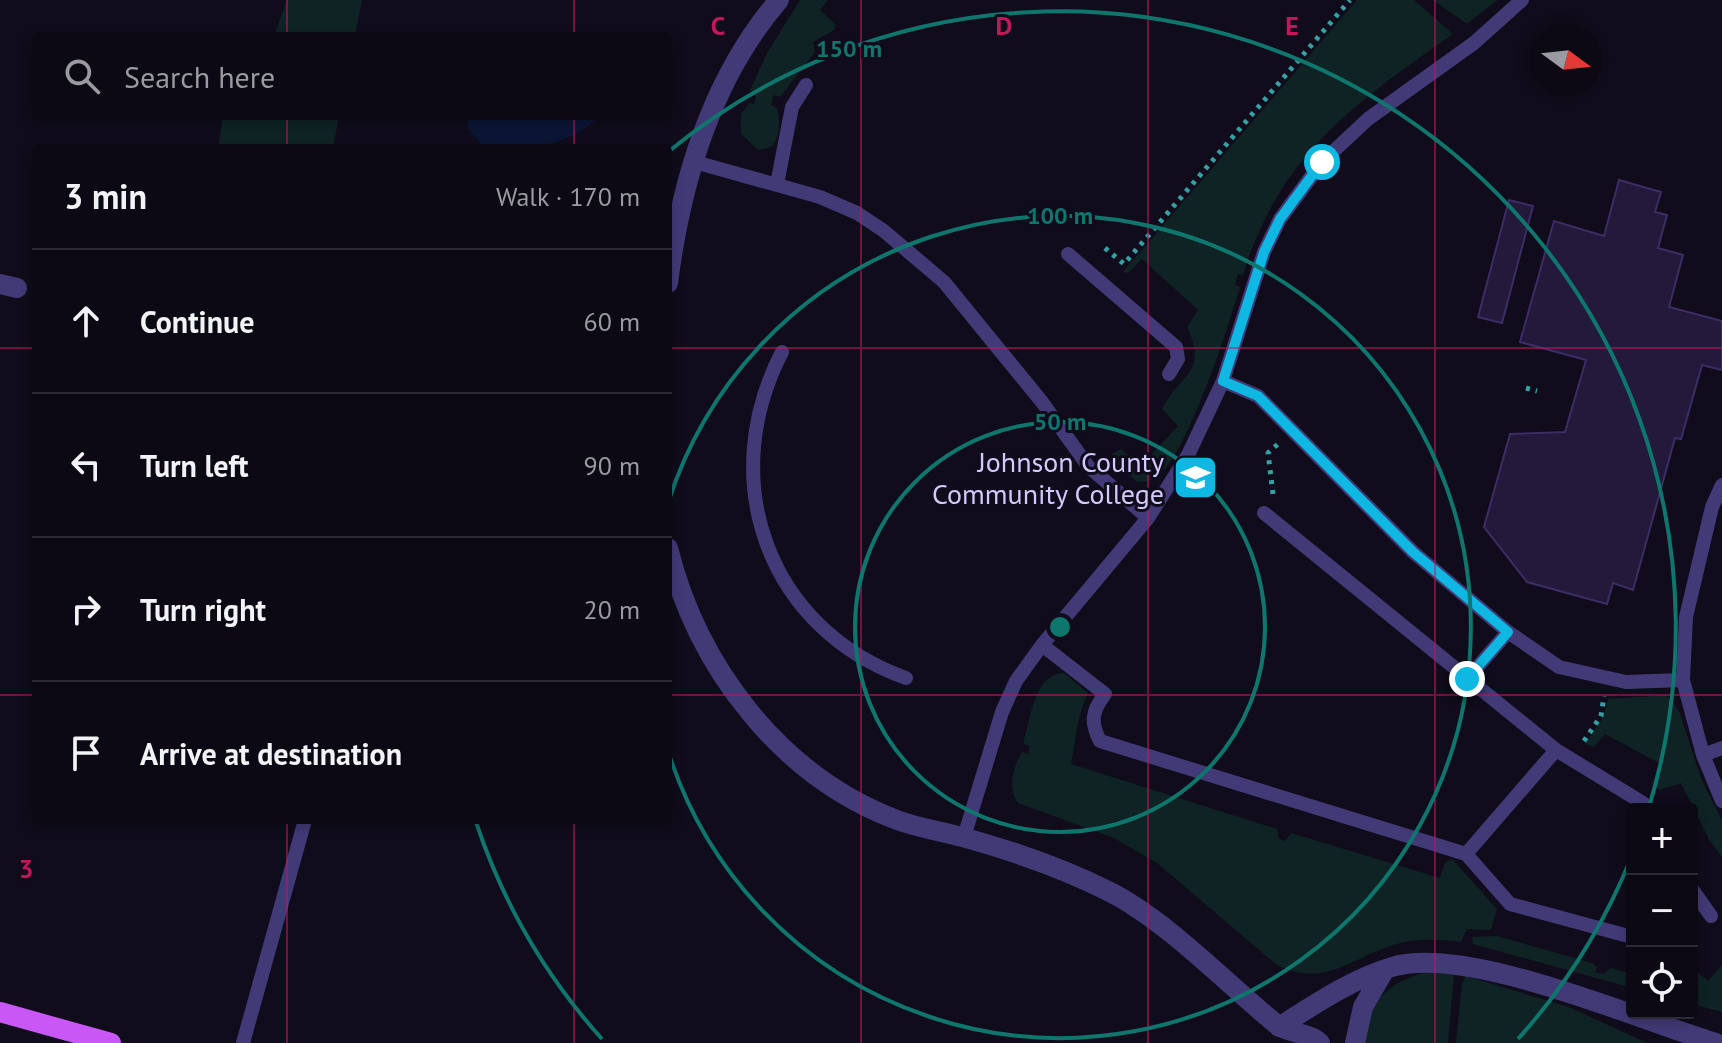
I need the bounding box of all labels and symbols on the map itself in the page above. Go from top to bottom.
text: C [711,9,725,42]
text: D [996,9,1012,42]
text: E [1285,9,1299,42]
north arrow [1530,24,1602,96]
text: 150 m [816,33,882,64]
route start [1304,144,1340,180]
text: 100 m [1027,200,1093,231]
text: 50 m [1034,406,1086,437]
place label: Johnson County Community College [932,443,1164,512]
school or university icon: Johnson County Community College [1171,454,1219,502]
centre of rings [1046,613,1074,641]
route end [1449,661,1485,697]
text: 3 [19,852,33,885]

